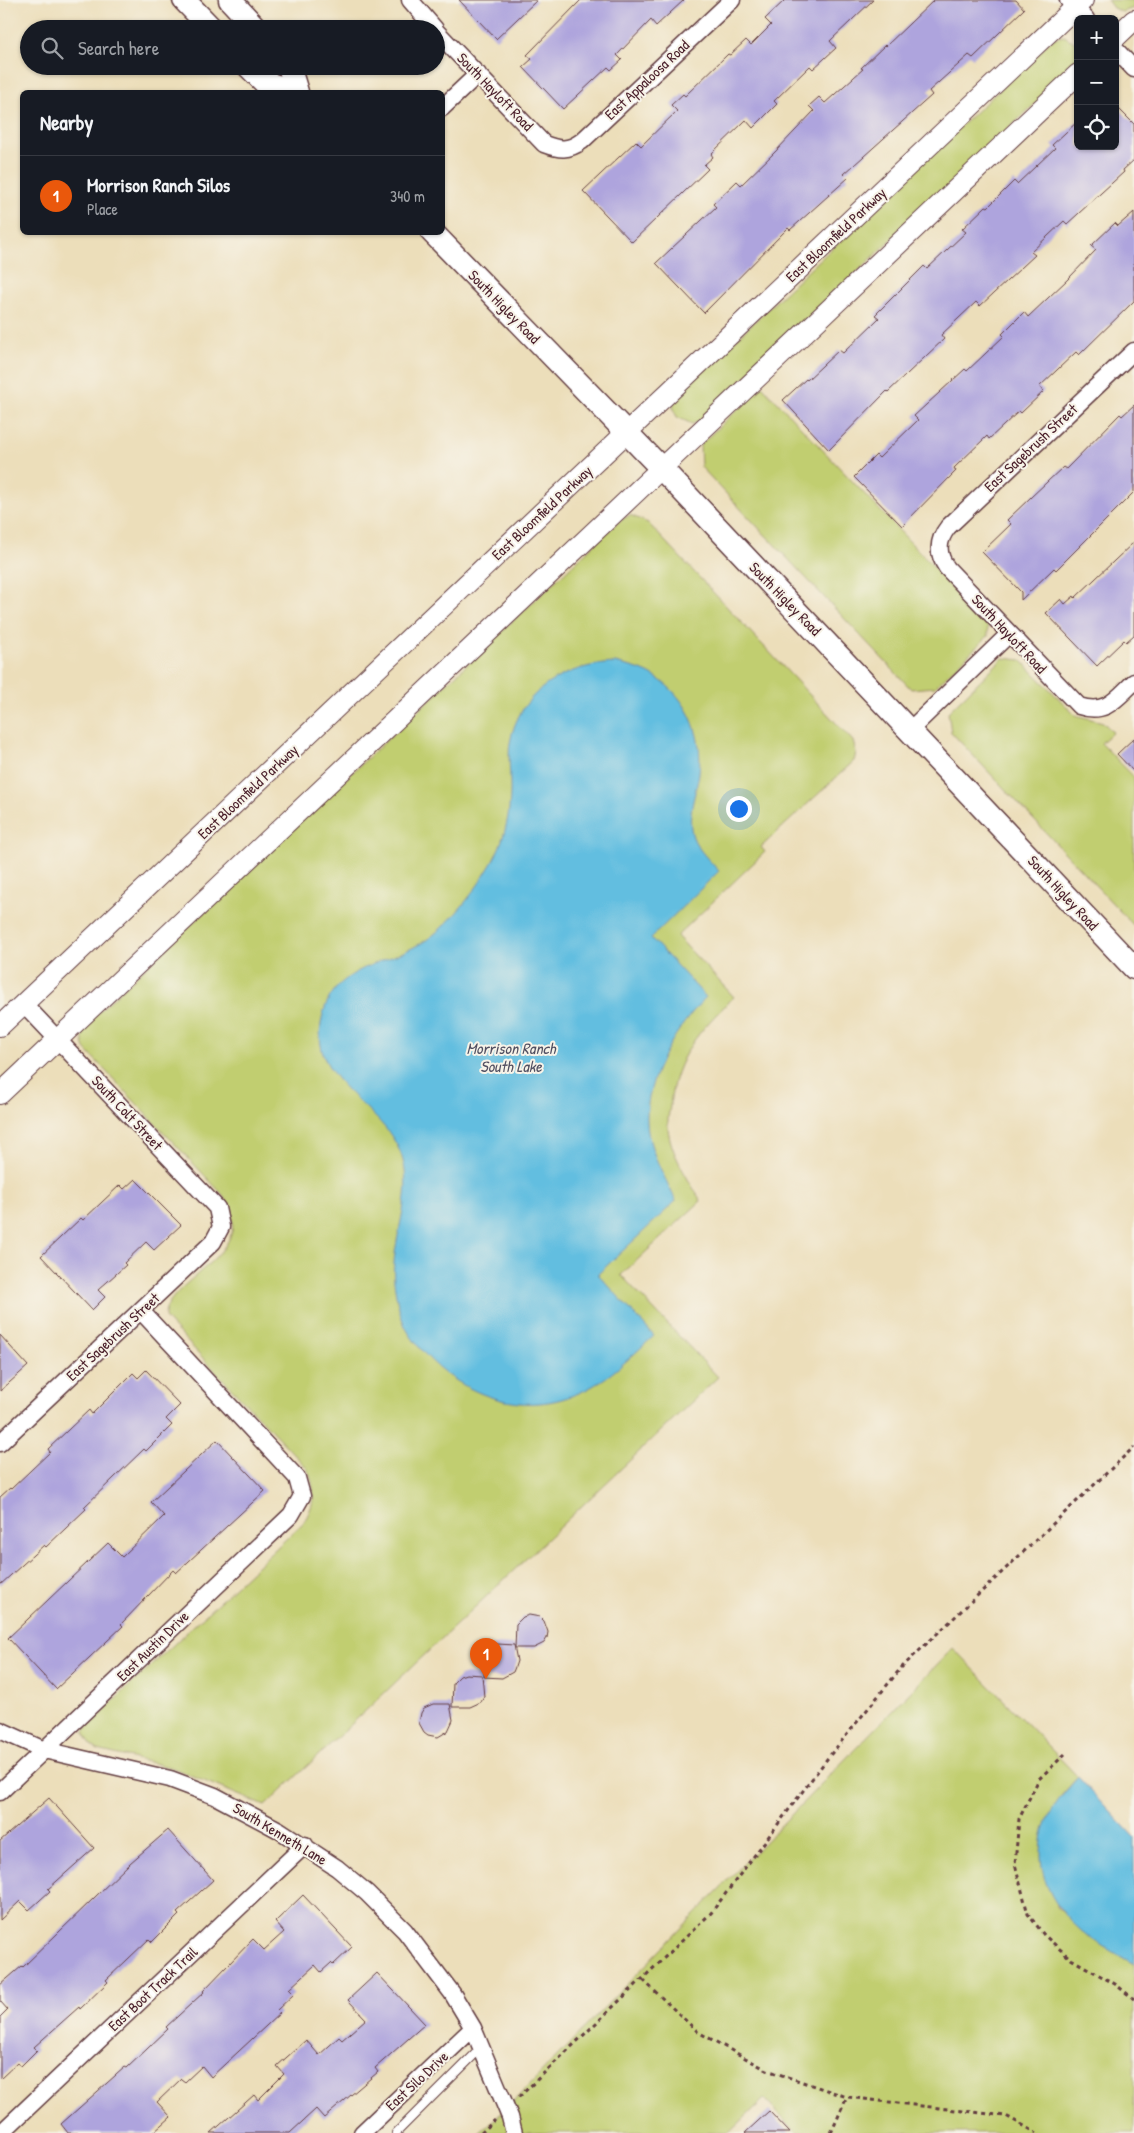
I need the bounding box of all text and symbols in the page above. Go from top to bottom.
map controls [1074,15,1119,150]
button: + [1074,15,1119,60]
search box [20,20,445,75]
icon: search [38,34,66,62]
text: Search here [78,35,159,61]
street label: East Appaloosa Road [600,35,694,124]
street label: South Hayloft Road [452,48,538,136]
button: − [1074,60,1119,105]
button: locate [1074,105,1119,150]
text: Nearby [40,108,93,137]
text: Morrison Ranch Silos [87,172,230,198]
street label: East Bloomfield Parkway [781,183,890,287]
text: 1 [53,185,59,207]
text: 340 m [390,185,425,207]
text: Place [87,198,118,220]
street label: South Higley Road [464,265,545,348]
street label: East Sagebrush Street [979,398,1083,496]
street label: East Bloomfield Parkway [487,461,596,565]
street label: South Higley Road [745,557,826,640]
street label: South Hayloft Road [967,589,1052,678]
street label: East Bloomfield Parkway [193,740,302,844]
your location [726,796,752,822]
street label: South Higley Road [1023,851,1104,935]
water label: Morrison Ranch South Lake [466,1037,557,1077]
street label: South Colt Street [87,1071,168,1155]
street label: East Sagebrush Street [61,1287,165,1385]
street label: East Austin Drive [112,1606,193,1685]
pin: 1 [470,1638,502,1679]
street label: South Kenneth Lane [229,1797,331,1870]
street label: East Boot Track Trail [103,1942,202,2036]
street label: East Silo Drive [381,2046,453,2115]

